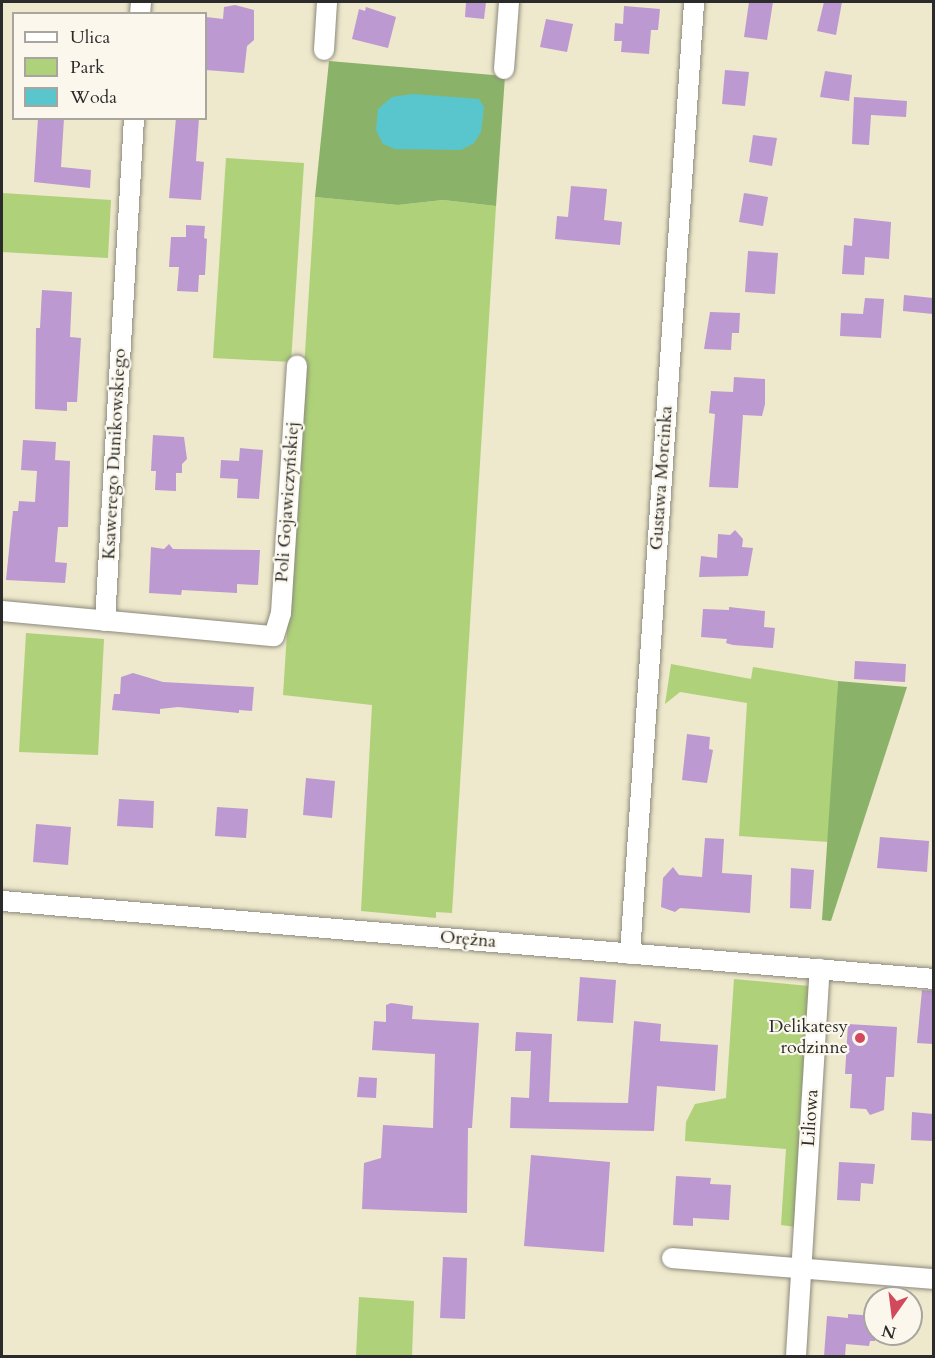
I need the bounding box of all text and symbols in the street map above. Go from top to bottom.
legend [12,12,207,120]
text: Ulica [70,25,110,50]
text: Park [70,55,105,80]
text: Woda [70,85,117,110]
street label: Ksawerego Dunikowskiego [99,348,131,560]
street label: Gustawa Morcinka [646,405,678,551]
street label: Poli Gojawiczyńskiej [272,421,304,583]
street label: Orężna [439,927,497,953]
place label: Delikatesy rodzinne [769,1017,848,1060]
marker: Delikatesy rodzinne [853,1031,867,1045]
street label: Liliowa [798,1089,824,1147]
north arrow [863,1286,923,1346]
text: N [880,1319,899,1344]

